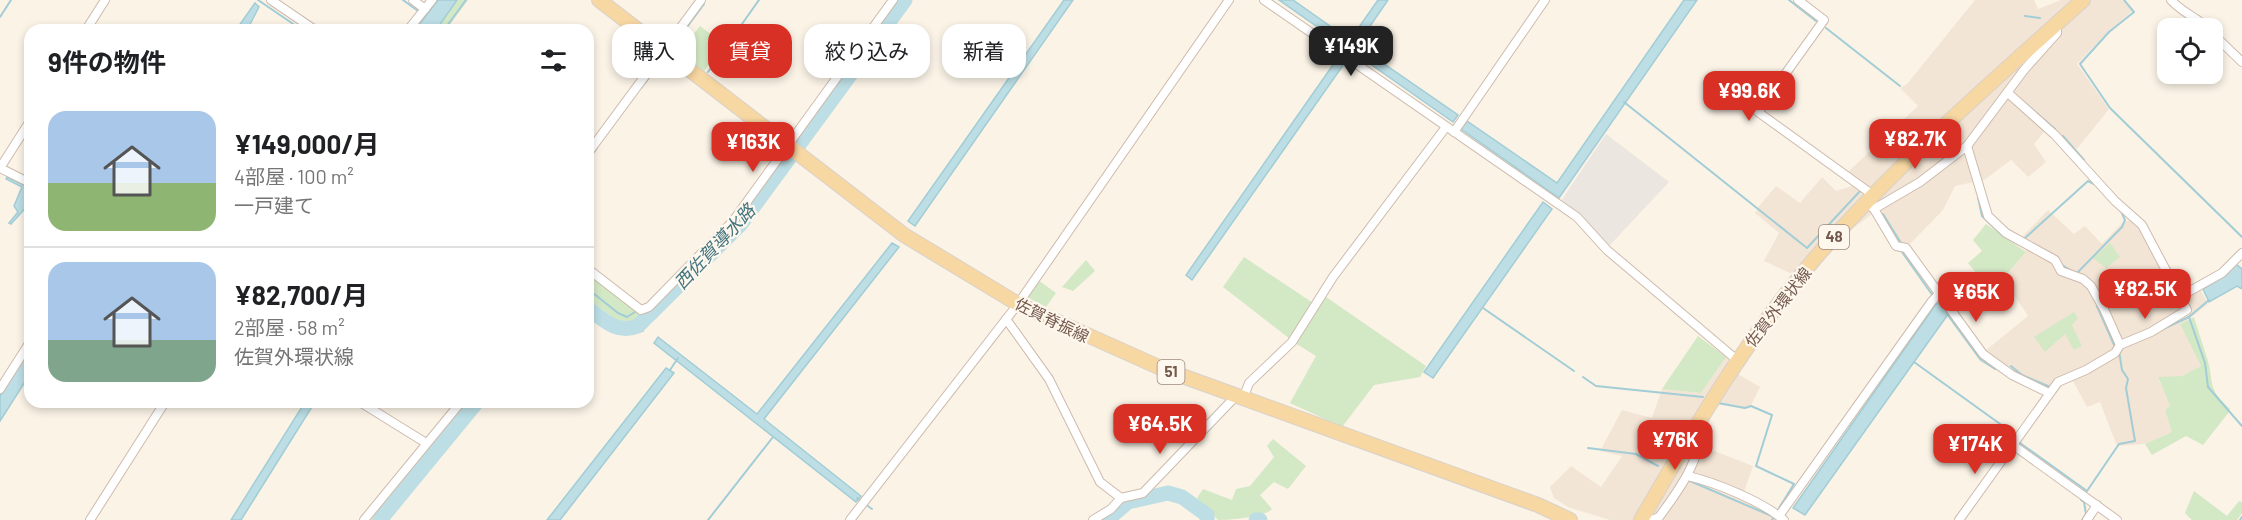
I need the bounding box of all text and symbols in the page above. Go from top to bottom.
map controls [2157,18,2223,84]
button: locate [2157,18,2223,84]
chip: 購入 [612,24,696,78]
chip: 賃貸 [708,24,792,78]
chip: 絞り込み [804,24,930,78]
chip: 新着 [942,24,1026,78]
pin: ¥149K [1309,26,1393,77]
text: ¥149K [1323,33,1379,57]
icon: filters [537,44,570,77]
text: 9件の物件 [48,46,166,77]
pin: ¥99.6K [1700,71,1798,122]
text: ¥99.6K [1717,78,1781,102]
pin: ¥82.7K [1866,119,1964,170]
pin: ¥163K [711,122,795,173]
text: ¥82.7K [1883,126,1947,150]
text: ¥149,000/月 [234,128,380,159]
text: ¥163K [726,129,780,153]
icon: home [96,135,168,207]
text: 4部屋 · 100 m² [234,164,354,188]
text: 一戸建て [234,193,314,217]
water label: 西佐賀導水路 [669,198,761,293]
road number: 48 [1819,225,1849,249]
street label: 佐賀外環状線 [1741,263,1815,350]
pin: ¥82.5K [2096,269,2194,320]
pin: ¥65K [1940,272,2012,323]
text: ¥82.5K [2113,276,2177,300]
text: ¥82,700/月 [234,279,368,310]
text: ¥65K [1952,279,2000,303]
icon: home [96,286,168,358]
street label: 佐賀脊振線 [1012,293,1092,346]
text: 2部屋 · 58 m² [234,315,345,339]
text: 佐賀外環状線 [234,344,354,368]
road number: 51 [1158,360,1184,384]
pin: ¥64.5K [1111,404,1209,455]
text: ¥64.5K [1127,411,1193,435]
pin: ¥76K [1639,420,1711,471]
pin: ¥174K [1933,424,2017,475]
text: ¥76K [1652,427,1698,451]
text: ¥174K [1947,431,2003,455]

